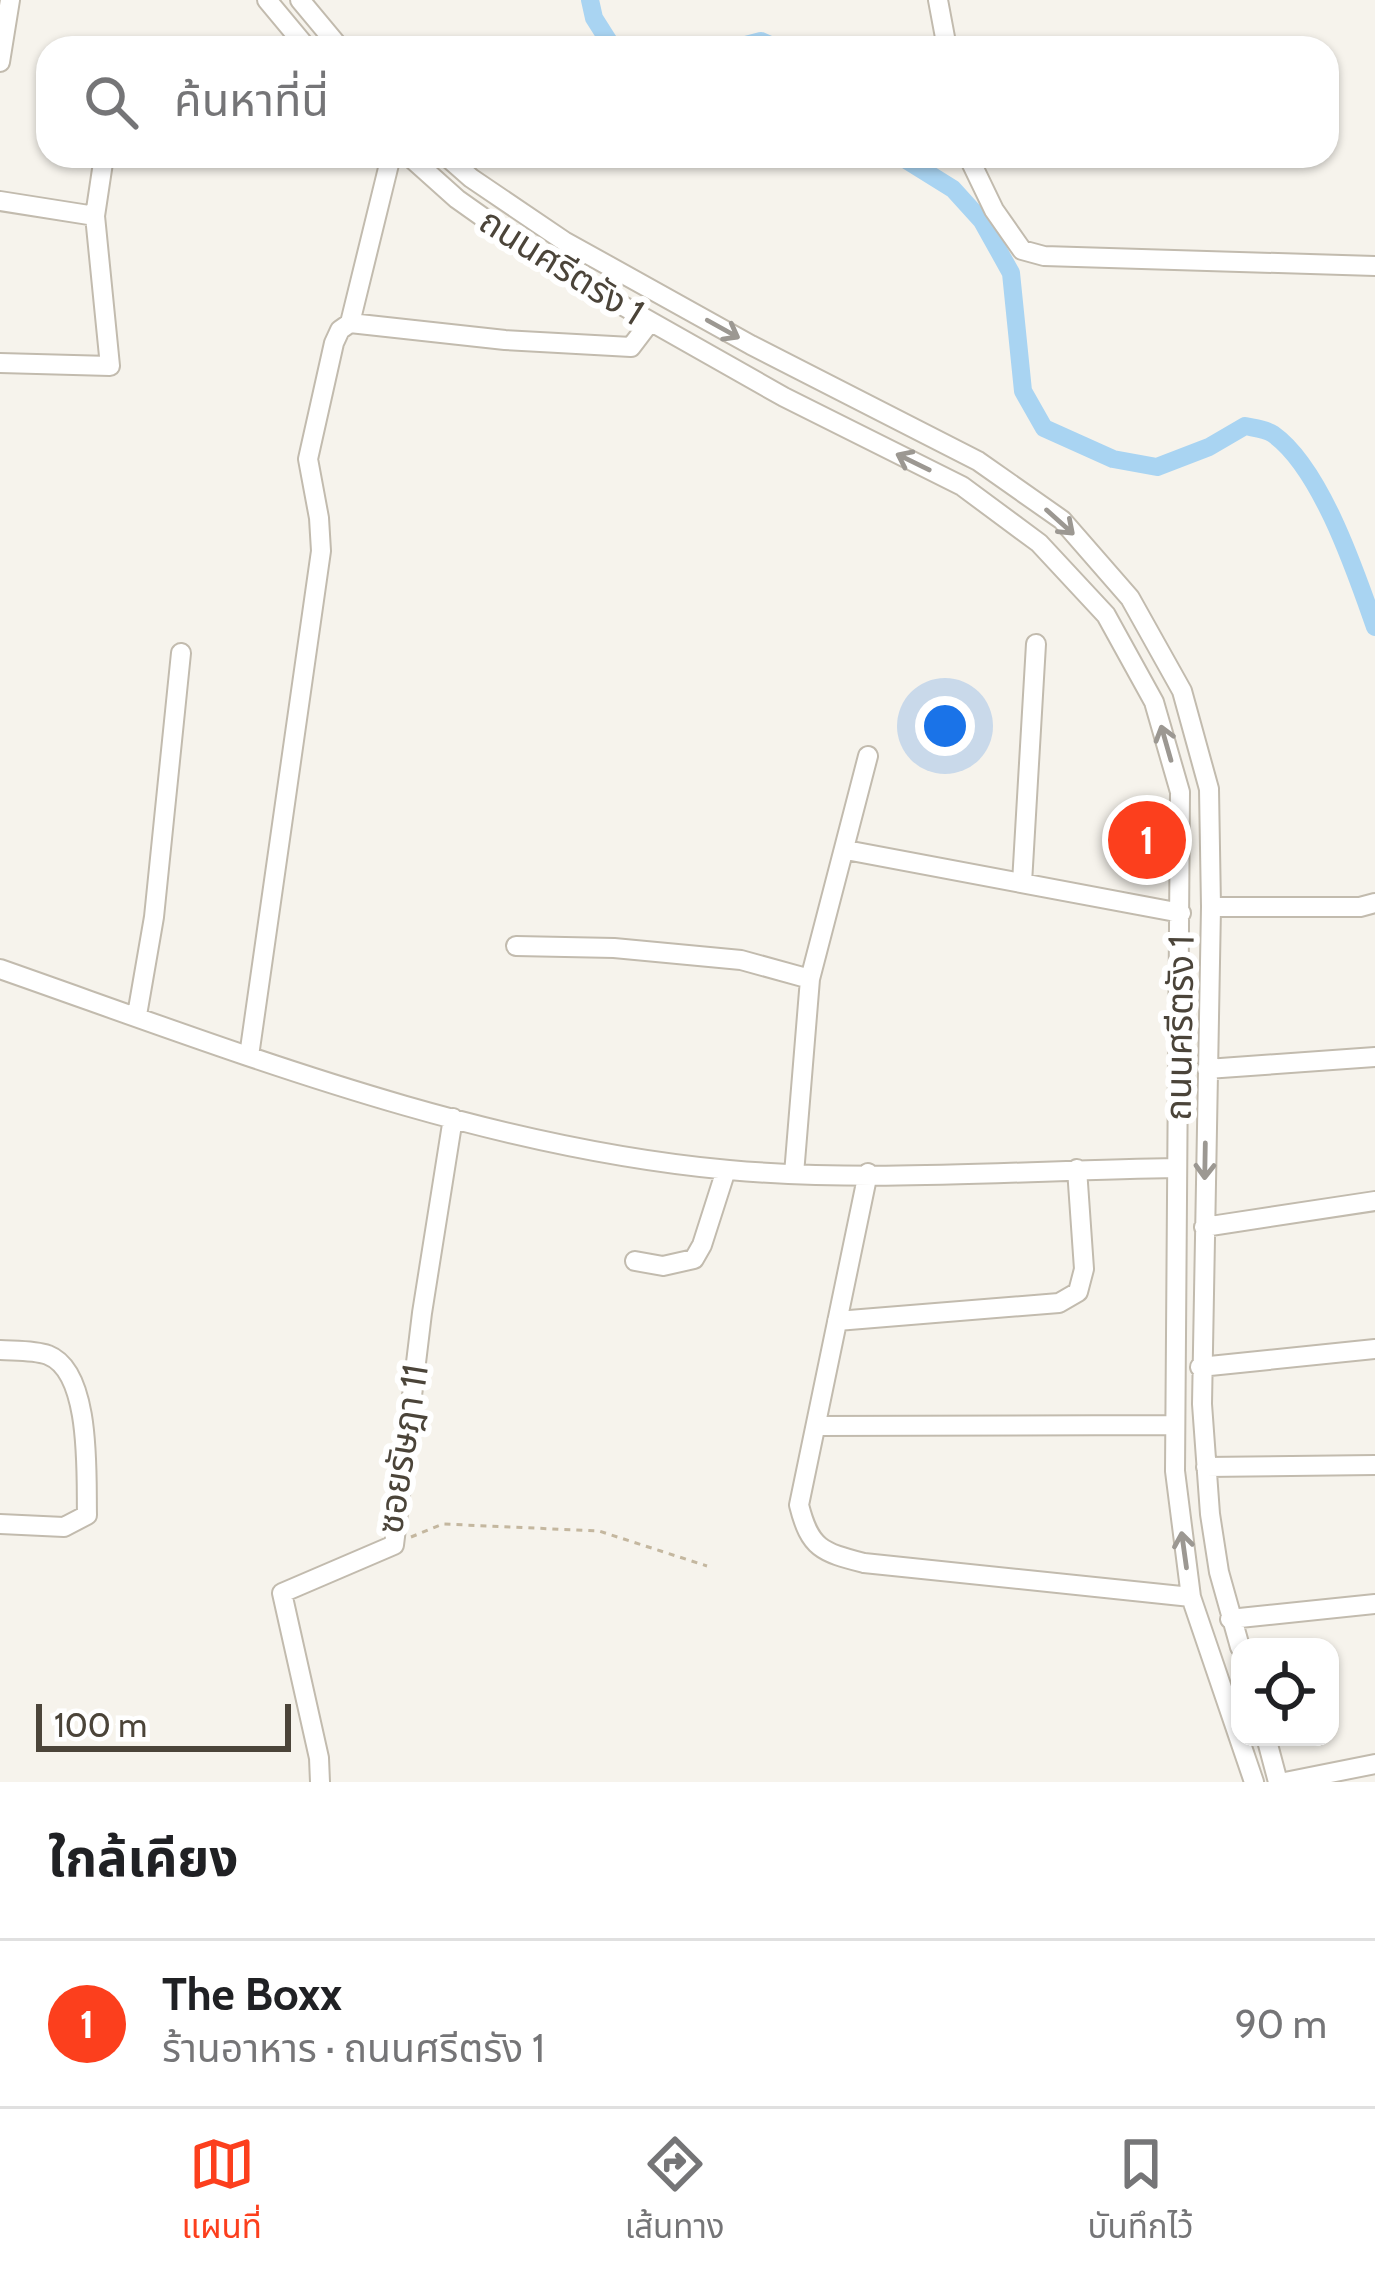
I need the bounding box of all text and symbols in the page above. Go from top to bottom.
search box [36,36,1339,168]
icon: search [78,69,144,135]
text: ค้นหาที่นี่ [174,73,329,127]
street label: ถนนศรีตรัง 1 [472,198,652,334]
one-way arrow [704,317,739,341]
one-way arrow [896,450,931,473]
one-way arrow [1044,508,1074,535]
your location [915,696,975,756]
one-way arrow [1153,724,1175,762]
pin: 1 [1108,795,1186,885]
street label: ถนนศรีตรัง 1 [1155,935,1203,1121]
one-way arrow [1194,1141,1217,1180]
street label: ซอยรัษฎา 11 [367,1361,437,1537]
one-way arrow [1173,1531,1195,1570]
map controls [1231,1638,1339,1746]
button: locate [1231,1638,1339,1746]
scale bar [36,1698,291,1751]
text: 100 m [54,1705,147,1745]
text: ใกล้เคียง [48,1827,238,1889]
text: The Boxx [162,1967,342,2021]
text: 1 [80,2000,94,2048]
text: 90 m [1235,2000,1327,2048]
text: ร้านอาหาร · ถนนศรีตรัง 1 [162,2024,545,2072]
tab: แผนที่ [181,2131,262,2253]
tab: เส้นทาง [625,2131,725,2253]
tab: บันทึกไว้ [1088,2131,1194,2253]

